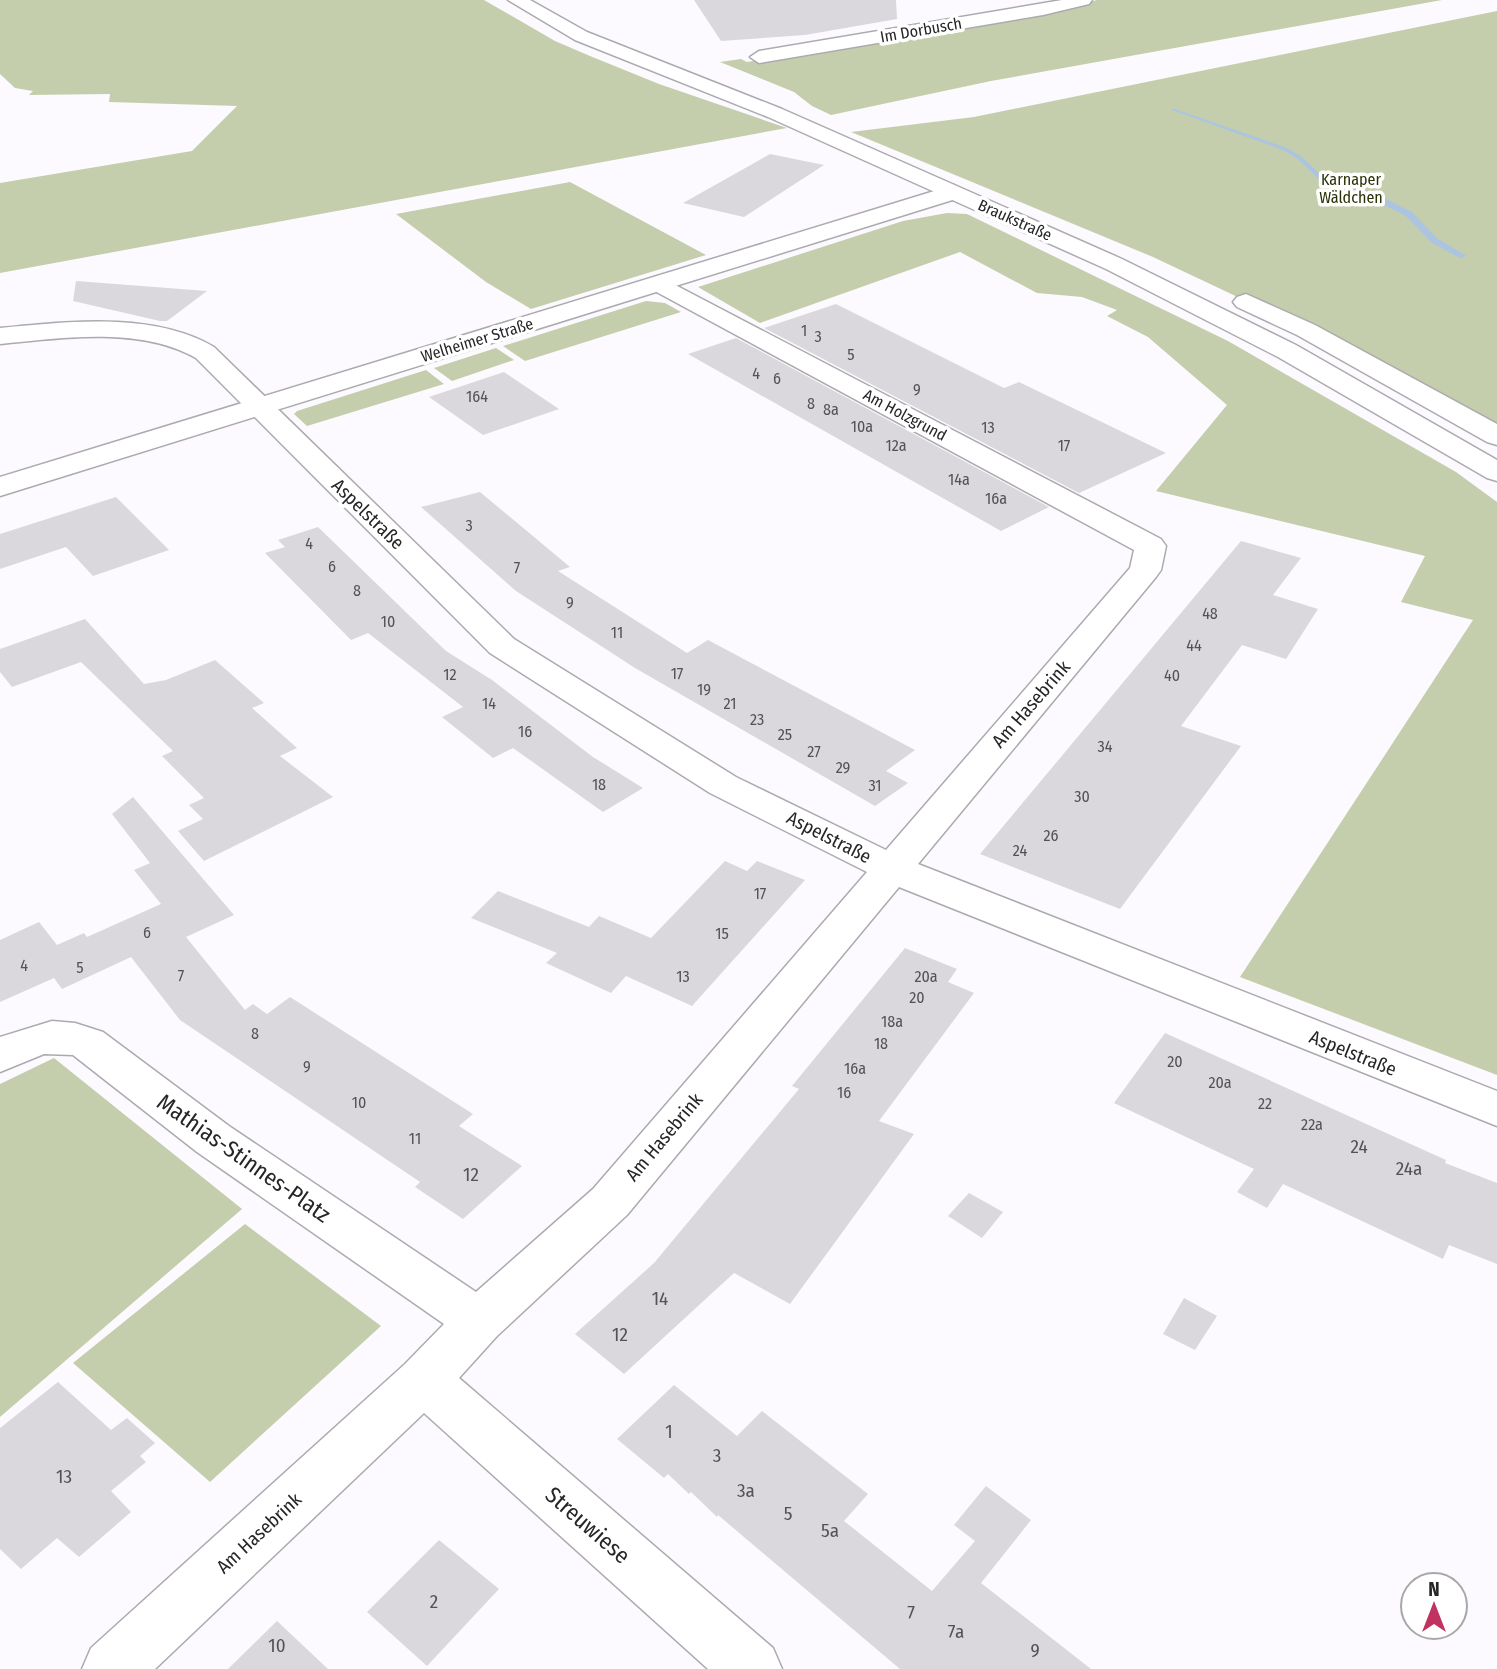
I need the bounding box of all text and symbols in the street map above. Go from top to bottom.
street label: Im Dorbusch [879,13,963,47]
park label: Karnaper Wäldchen [1319,170,1383,207]
street label: Braukstraße [975,195,1055,245]
street label: Welheimer Straße [419,314,536,366]
house number: 1 [801,321,807,340]
house number: 3 [814,327,822,346]
house number: 5 [847,345,855,364]
house number: 4 [752,364,760,383]
house number: 6 [773,369,781,388]
house number: 9 [913,380,921,399]
street label: Am Holzgrund [860,385,950,445]
house number: 164 [466,387,488,406]
house number: 8 [807,394,815,413]
house number: 8a [823,400,839,419]
house number: 10a [851,417,873,436]
house number: 13 [981,418,995,437]
house number: 12a [885,436,907,455]
house number: 17 [1058,436,1071,455]
house number: 14a [948,470,970,489]
street label: Aspelstraße [327,474,409,554]
house number: 16a [985,489,1007,508]
house number: 3 [465,516,473,535]
house number: 4 [305,534,313,553]
house number: 6 [328,557,336,576]
house number: 7 [514,558,521,577]
house number: 8 [353,581,361,600]
house number: 9 [566,593,574,612]
house number: 48 [1202,604,1218,623]
house number: 10 [381,612,395,631]
house number: 11 [611,623,623,642]
house number: 44 [1186,636,1202,655]
street label: Am Hasebrink [987,656,1075,752]
house number: 17 [671,664,684,683]
house number: 12 [443,665,457,684]
house number: 40 [1164,666,1180,685]
house number: 19 [697,680,711,699]
house number: 14 [482,694,496,713]
house number: 21 [724,694,736,713]
house number: 23 [750,710,764,729]
house number: 16 [518,722,532,741]
house number: 25 [778,725,792,744]
house number: 34 [1098,737,1113,756]
house number: 27 [807,742,821,761]
house number: 29 [836,758,851,777]
house number: 18 [592,775,606,794]
house number: 31 [868,776,882,795]
house number: 30 [1074,787,1090,806]
street label: Aspelstraße [783,806,875,868]
house number: 26 [1044,826,1059,845]
house number: 24 [1013,841,1027,860]
house number: 17 [754,884,767,903]
house number: 6 [143,923,151,942]
house number: 15 [715,924,729,943]
house number: 4 [20,956,28,975]
house number: 5 [76,958,84,977]
house number: 7 [178,966,185,985]
house number: 13 [676,967,690,986]
house number: 20a [914,967,938,986]
house number: 20 [909,988,925,1007]
house number: 18a [881,1012,903,1031]
house number: 8 [251,1024,259,1043]
street label: Aspelstraße [1306,1025,1400,1081]
house number: 18 [874,1034,888,1053]
house number: 20 [1167,1052,1183,1071]
house number: 9 [303,1057,311,1076]
house number: 16a [844,1059,866,1078]
house number: 20a [1208,1073,1232,1092]
house number: 16 [837,1083,851,1102]
street label: Mathias-Stinnes-Platz [152,1088,336,1228]
street label: Am Hasebrink [621,1088,708,1186]
house number: 10 [352,1093,366,1112]
house number: 22 [1258,1094,1272,1113]
house number: 22a [1301,1115,1323,1134]
house number: 11 [409,1129,421,1148]
house number: 24 [1350,1135,1368,1158]
house number: 24a [1396,1157,1422,1180]
house number: 12 [463,1163,479,1186]
house number: 14 [652,1287,668,1310]
house number: 12 [612,1323,628,1346]
house number: 1 [665,1420,673,1443]
house number: 3 [713,1444,721,1467]
house number: 13 [56,1465,72,1488]
house number: 3a [737,1479,755,1502]
street label: Streuwiese [540,1481,636,1569]
street label: Am Hasebrink [212,1488,306,1578]
house number: 5 [784,1502,792,1525]
house number: 5a [821,1519,839,1542]
north arrow [1399,1571,1469,1641]
text: N [1428,1578,1440,1601]
house number: 2 [430,1590,438,1613]
house number: 7 [907,1601,915,1624]
house number: 7a [948,1620,964,1643]
house number: 10 [268,1634,286,1657]
house number: 9 [1030,1639,1040,1662]

